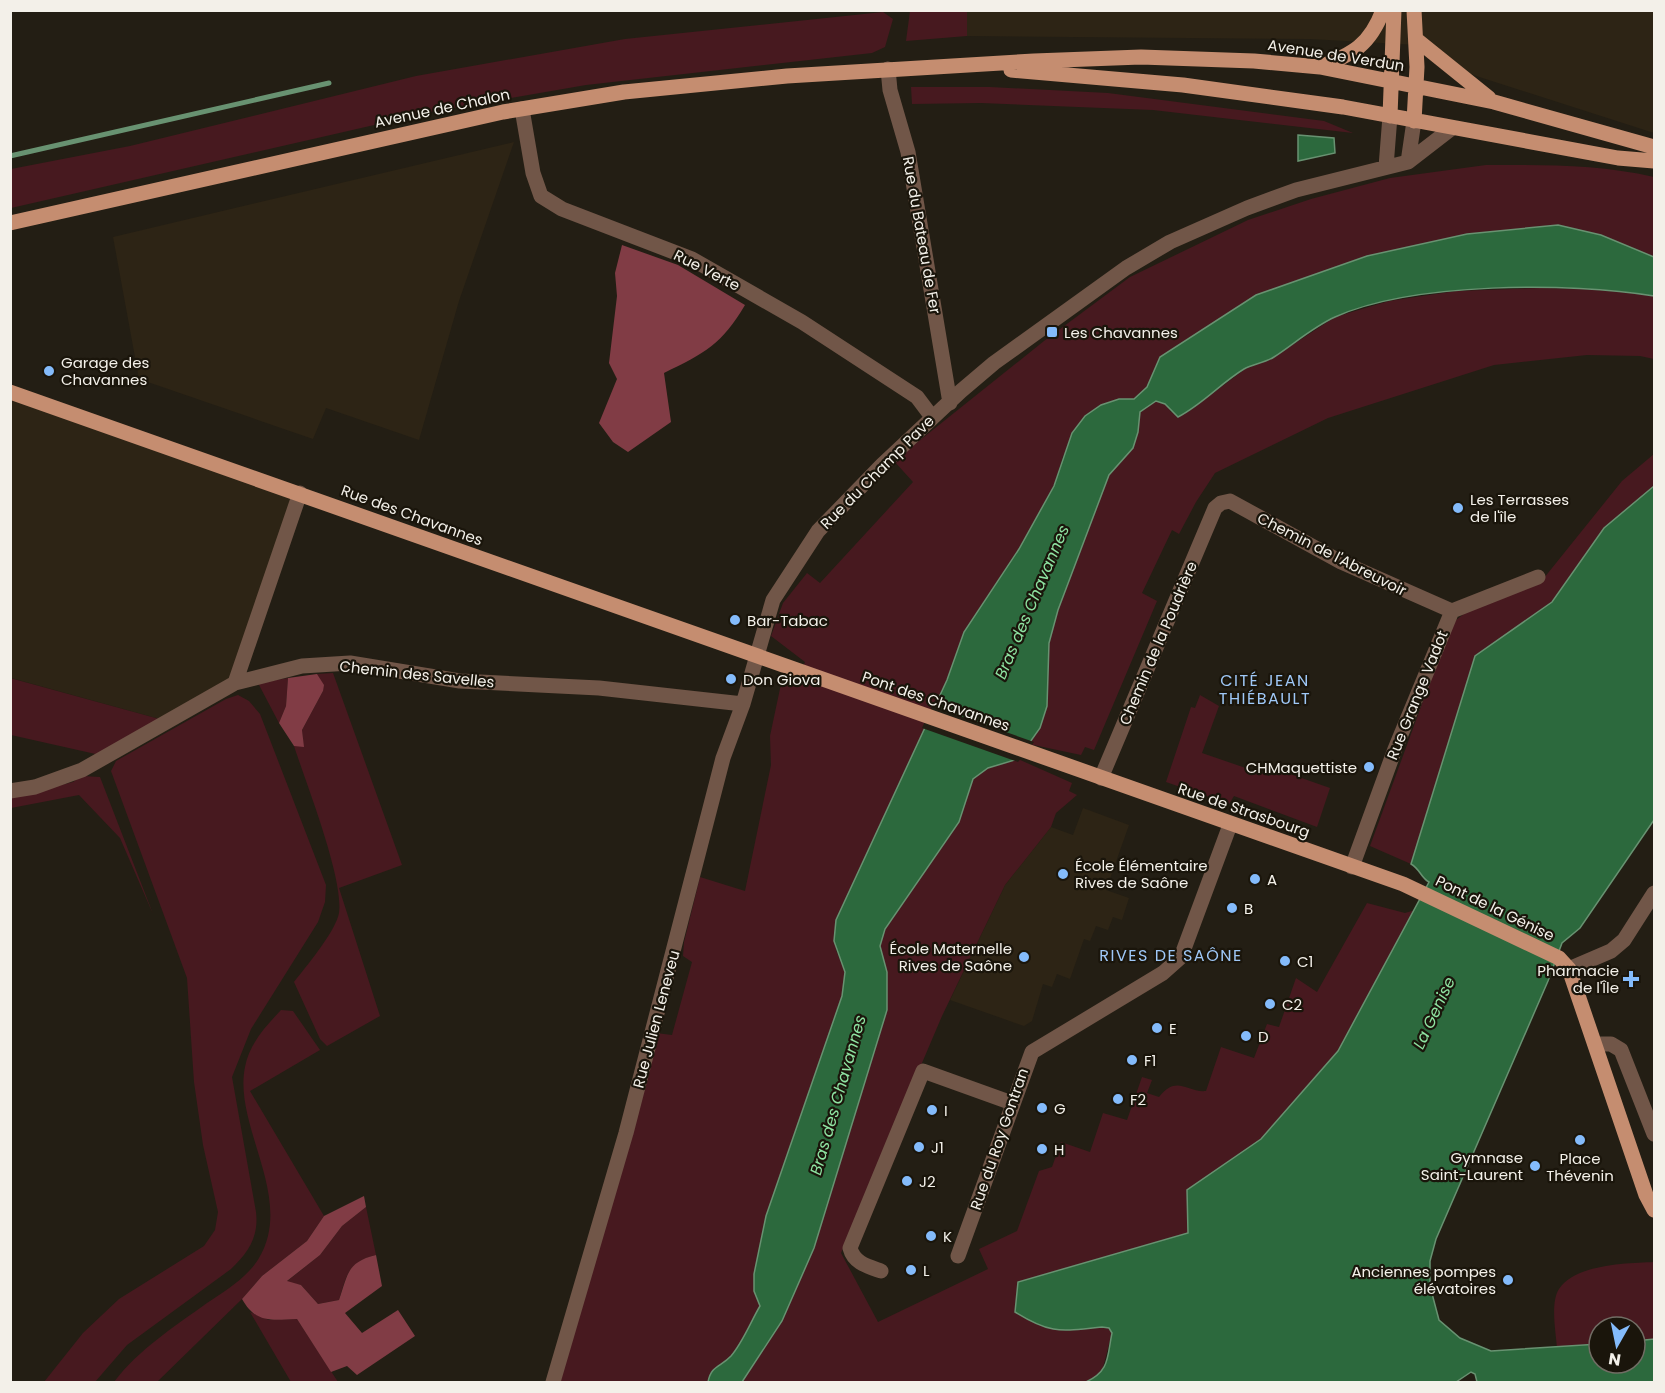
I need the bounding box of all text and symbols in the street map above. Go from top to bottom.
street label: Avenue de Verdun [1266,34,1406,76]
street label: Avenue de Chalon [372,83,512,133]
street label: Rue du Bateau de Fer [898,155,946,316]
street label: Rue Verte [670,244,744,296]
place label: Les Chavannes [1064,322,1178,343]
marker: Les Chavannes [1045,325,1059,339]
place label: Garage des Chavannes [61,352,149,390]
marker: Garage des Chavannes [42,364,56,378]
street label: Rue du Champ Pave [815,410,939,534]
street label: Rue des Chavannes [338,480,486,550]
place label: Les Terrasses de l'île [1470,489,1569,527]
marker: Les Terrasses de l'île [1451,501,1465,515]
street label: Chemin de l'Abreuvoir [1254,507,1411,601]
water label: Bras des Chavannes [989,521,1075,683]
street label: Chemin de la Poudrière [1114,558,1202,728]
place label: Bar-Tabac [747,610,828,631]
marker: Bar-Tabac [728,613,742,627]
street label: Rue Grange Vadot [1381,627,1453,763]
street label: Chemin des Savelles [338,655,496,693]
street label: Pont des Chavannes [859,666,1013,736]
place label: Don Giova [743,669,820,690]
district label: CITÉ JEAN THIÉBAULT [1219,669,1311,710]
marker: Don Giova [724,672,738,686]
place label: CHMaquettiste [1246,757,1357,778]
marker: CHMaquettiste [1362,760,1376,774]
street label: Rue de Strasbourg [1175,778,1313,842]
place label: École Élémentaire Rives de Saône [1075,855,1208,893]
marker: École Élémentaire Rives de Saône [1056,867,1070,881]
place label: A [1267,869,1277,890]
street label: Pont de la Génise [1432,870,1558,946]
marker: A [1248,872,1262,886]
place label: B [1244,898,1253,919]
marker: B [1225,901,1239,915]
place label: École Maternelle Rives de Saône [890,938,1012,976]
district label: RIVES DE SAÔNE [1099,944,1243,967]
street label: Rue Julien Leneveu [627,948,685,1090]
marker: École Maternelle Rives de Saône [1017,950,1031,964]
place label: C1 [1297,951,1313,972]
marker: C1 [1278,954,1292,968]
place label: Pharmacie de l'Île [1537,960,1619,998]
marker: Pharmacie de l'Île [1624,972,1638,986]
water label: La Genise [1407,973,1461,1053]
place label: C2 [1282,994,1302,1015]
marker: C2 [1263,997,1277,1011]
water label: Bras des Chavannes [804,1012,872,1178]
place label: E [1169,1018,1177,1039]
marker: E [1150,1021,1164,1035]
place label: D [1258,1026,1269,1047]
marker: D [1239,1029,1253,1043]
place label: F1 [1144,1050,1156,1071]
marker: F1 [1125,1053,1139,1067]
street label: Rue du Roy Gontran [965,1065,1033,1213]
place label: F2 [1130,1089,1146,1110]
marker: F2 [1111,1092,1125,1106]
place label: G [1054,1098,1066,1119]
place label: I [944,1100,948,1121]
marker: G [1035,1101,1049,1115]
marker: I [925,1103,939,1117]
marker: Place Thévenin [1573,1133,1587,1147]
place label: J1 [931,1137,944,1158]
place label: H [1054,1139,1064,1160]
marker: J1 [912,1140,926,1154]
marker: H [1035,1142,1049,1156]
place label: Gymnase Saint-Laurent [1421,1147,1523,1185]
place label: Place Thévenin [1546,1148,1614,1186]
marker: Gymnase Saint-Laurent [1528,1159,1542,1173]
place label: J2 [919,1171,936,1192]
marker: J2 [900,1174,914,1188]
place label: K [943,1226,952,1247]
marker: K [924,1229,938,1243]
place label: L [923,1260,930,1281]
place label: Anciennes pompes élévatoires [1351,1261,1496,1299]
marker: L [904,1263,918,1277]
marker: Anciennes pompes élévatoires [1501,1273,1515,1287]
north arrow [1587,1315,1647,1375]
text: N [1607,1347,1622,1372]

